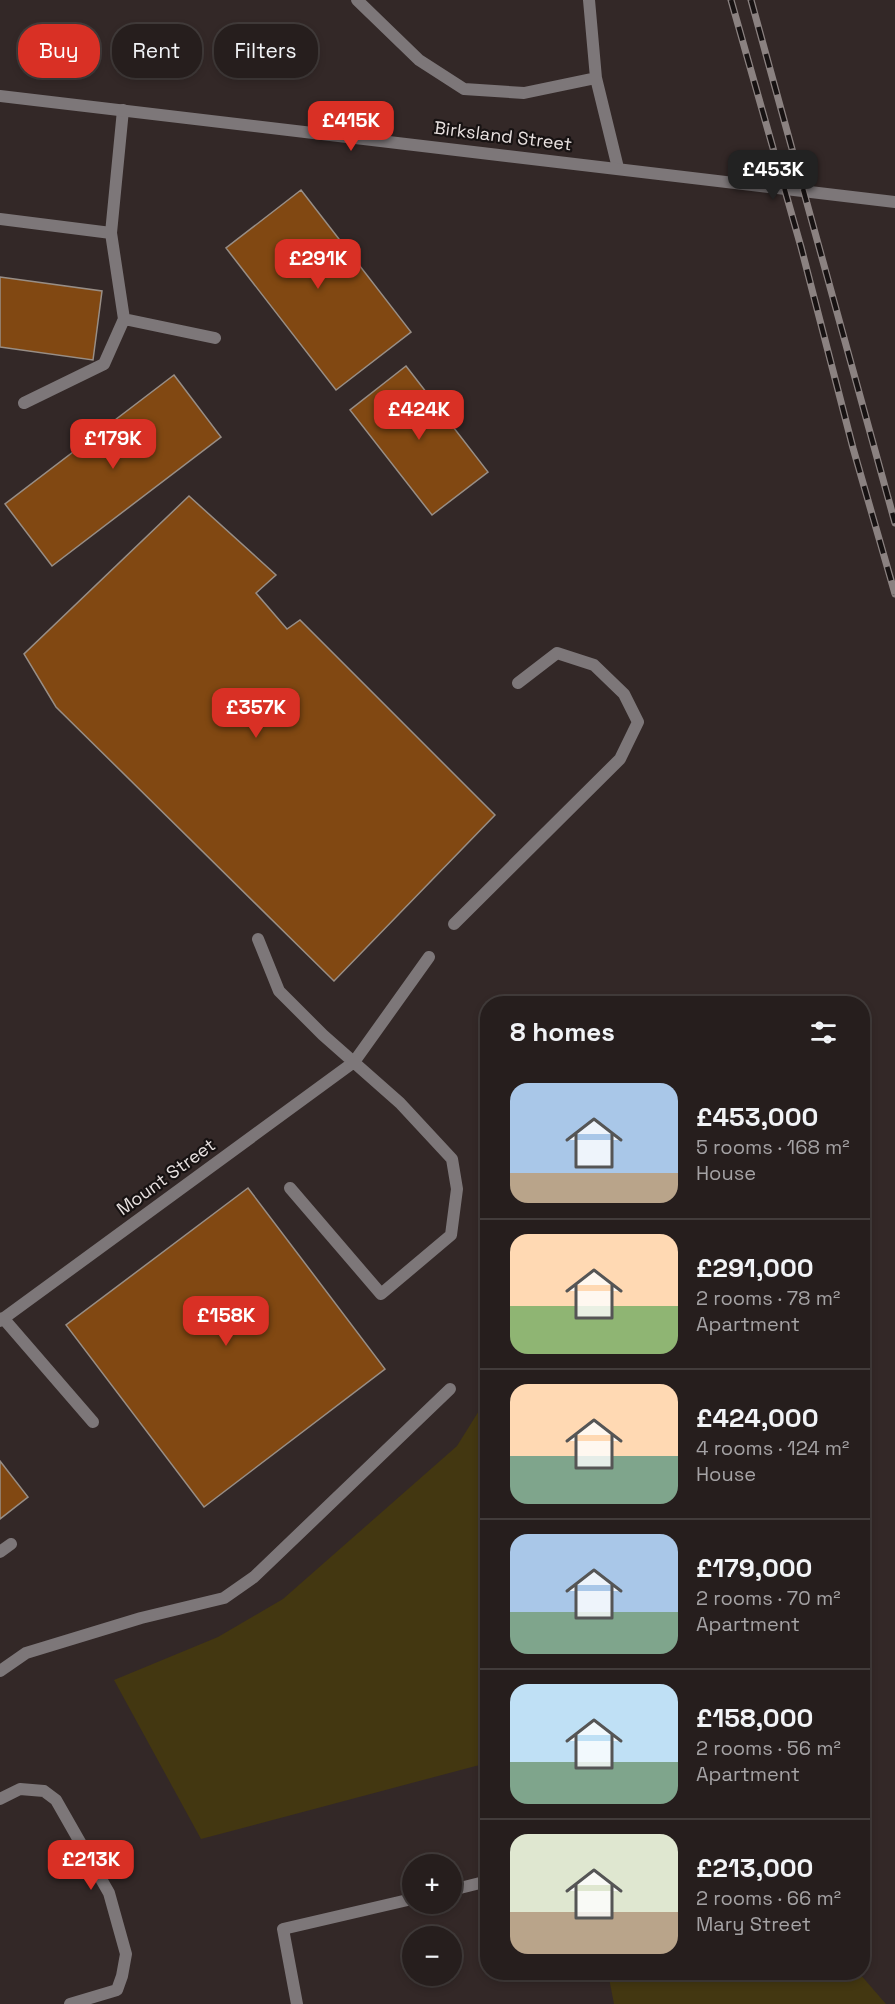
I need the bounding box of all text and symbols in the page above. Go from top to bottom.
chip: Buy [18,24,100,78]
chip: Rent [112,24,202,78]
chip: Filters [214,24,318,78]
pin: £415K [309,101,393,152]
text: £415K [322,107,380,133]
street label: Birksland Street [433,116,573,155]
pin: £453K [731,150,815,201]
text: £453K [742,156,804,182]
pin: £291K [276,239,360,290]
text: £291K [289,245,347,271]
pin: £424K [377,390,461,441]
text: £424K [388,396,450,422]
pin: £179K [71,419,155,470]
text: £179K [84,425,142,451]
pin: £357K [214,688,298,739]
text: £357K [226,694,286,720]
text: 8 homes [510,1015,615,1049]
icon: filters [807,1016,840,1049]
text: £453,000 [696,1100,818,1134]
icon: home [558,1107,630,1179]
street label: Mount Street [112,1133,220,1220]
text: 5 rooms · 168 m² [696,1134,850,1160]
text: House [696,1160,756,1186]
text: £291,000 [696,1251,814,1285]
icon: home [558,1258,630,1330]
text: 2 rooms · 78 m² [696,1285,840,1311]
pin: £158K [184,1296,268,1347]
text: £158K [197,1302,255,1328]
text: Apartment [696,1311,800,1337]
text: £424,000 [696,1401,819,1435]
icon: home [558,1408,630,1480]
text: 4 rooms · 124 m² [696,1435,849,1461]
text: House [696,1461,756,1487]
text: £179,000 [696,1551,812,1585]
icon: home [558,1558,630,1630]
text: 2 rooms · 70 m² [696,1585,840,1611]
text: Apartment [696,1611,800,1637]
text: £158,000 [696,1701,813,1735]
icon: home [558,1708,630,1780]
text: 2 rooms · 56 m² [696,1735,841,1761]
text: Apartment [696,1761,800,1787]
pin: £213K [49,1840,133,1891]
text: £213K [62,1846,120,1872]
text: £213,000 [696,1851,813,1885]
map controls [402,1854,462,1986]
button: + [402,1854,462,1914]
icon: home [558,1858,630,1930]
text: 2 rooms · 66 m² [696,1885,841,1911]
text: Mary Street [696,1911,811,1937]
button: − [402,1926,462,1986]

